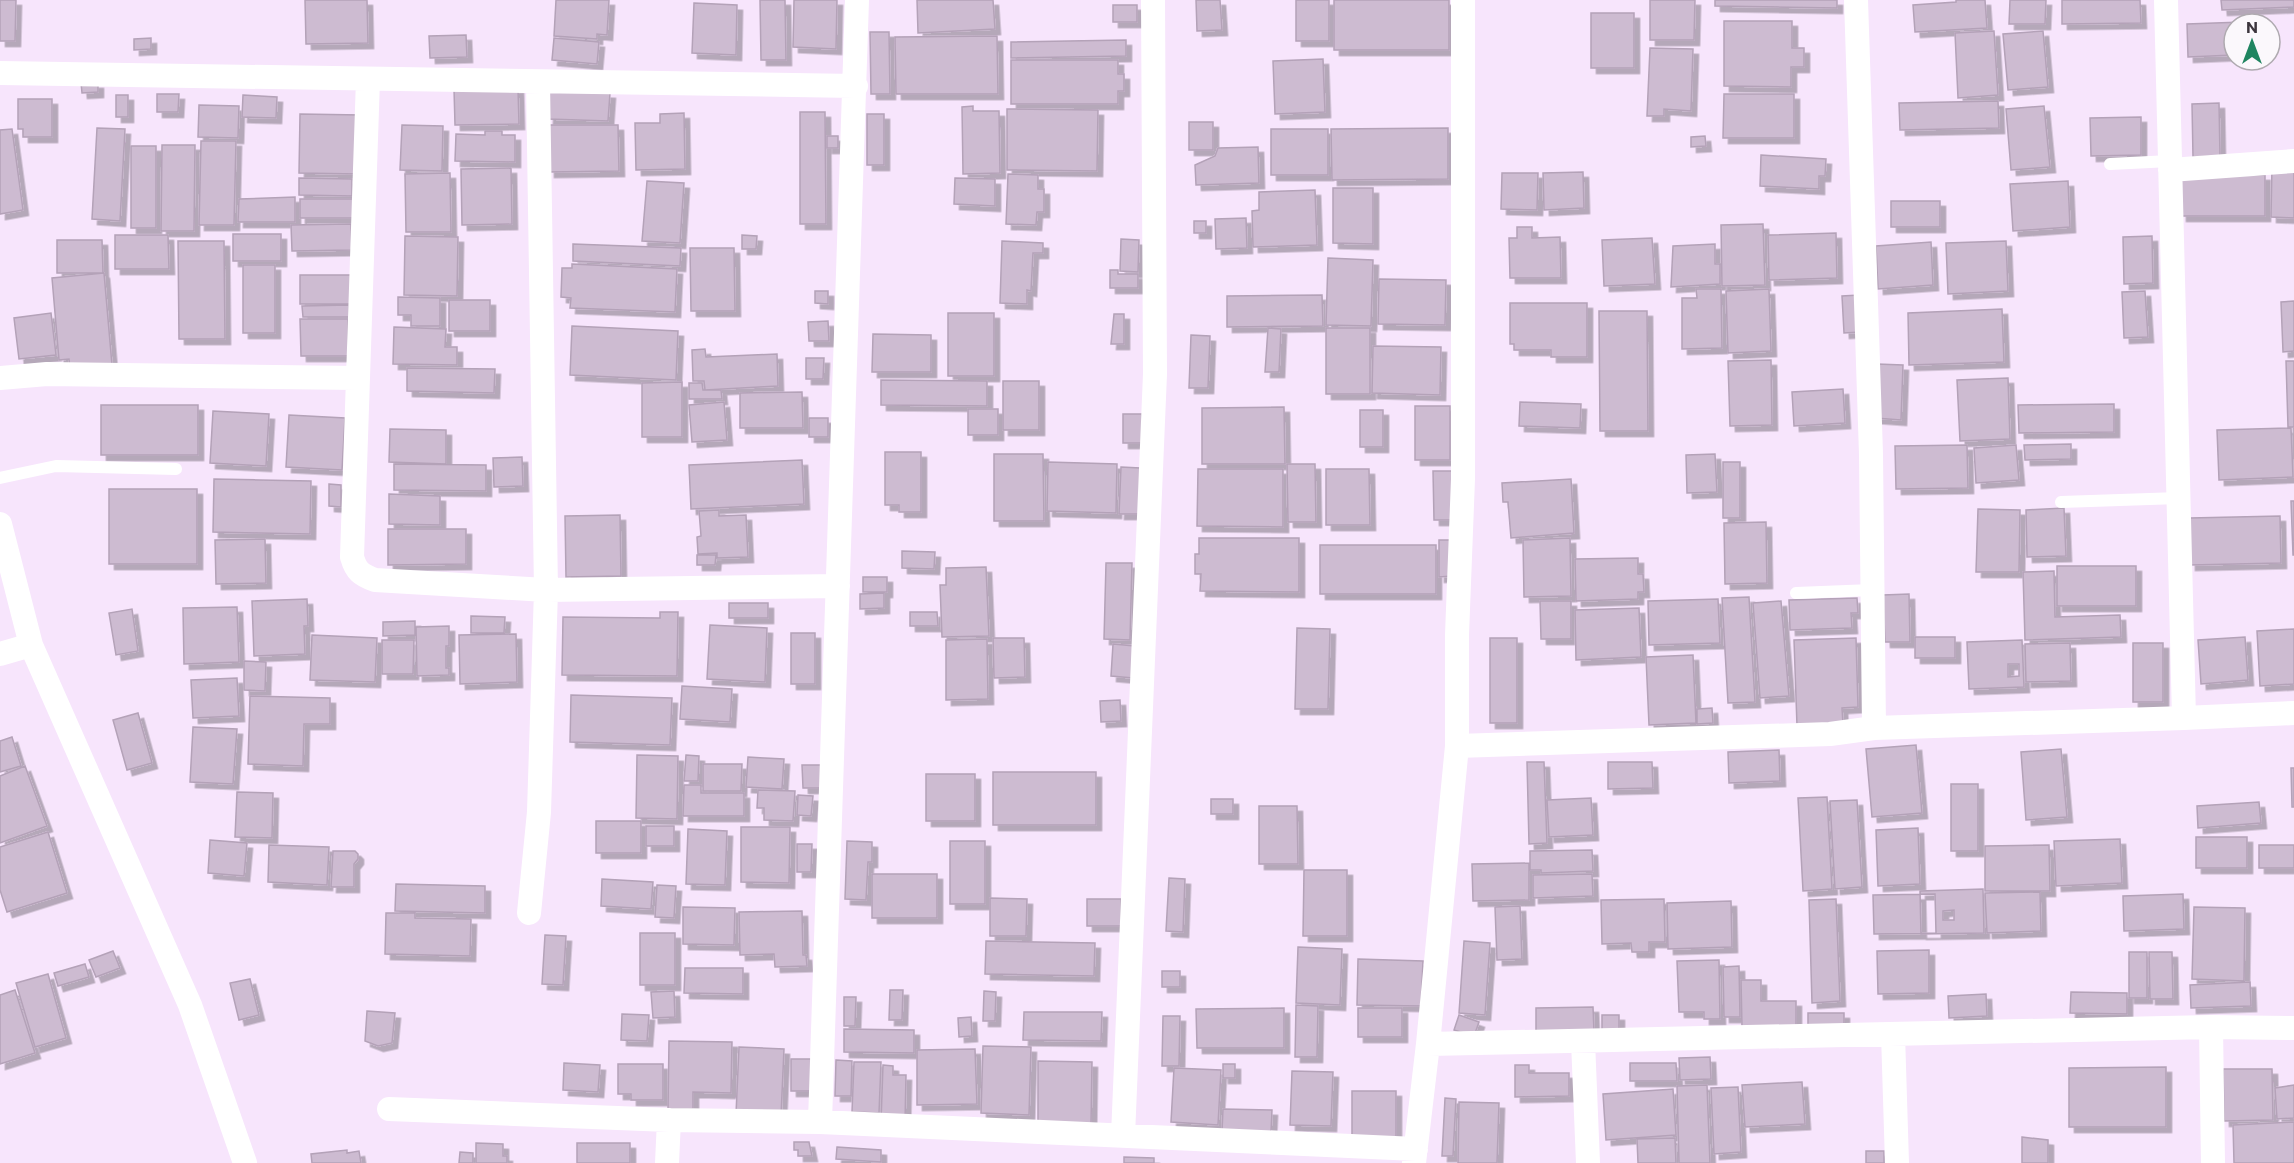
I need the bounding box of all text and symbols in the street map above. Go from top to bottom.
north arrow [2222,12,2282,72]
text: N [2246,17,2258,36]

